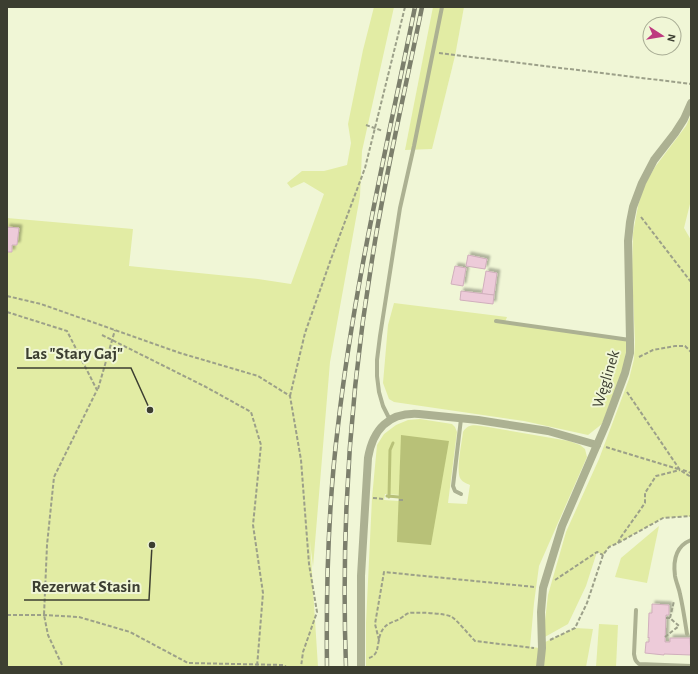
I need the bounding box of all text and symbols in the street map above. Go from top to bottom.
north arrow [642,16,682,56]
text: N [665,33,677,43]
callout: Las "Stary Gaj" [17,339,131,368]
text: Las "Stary Gaj" [25,345,123,363]
street label: Węglinek [590,348,623,410]
callout: Rezerwat Stasin [24,571,149,600]
text: Rezerwat Stasin [31,578,141,595]

